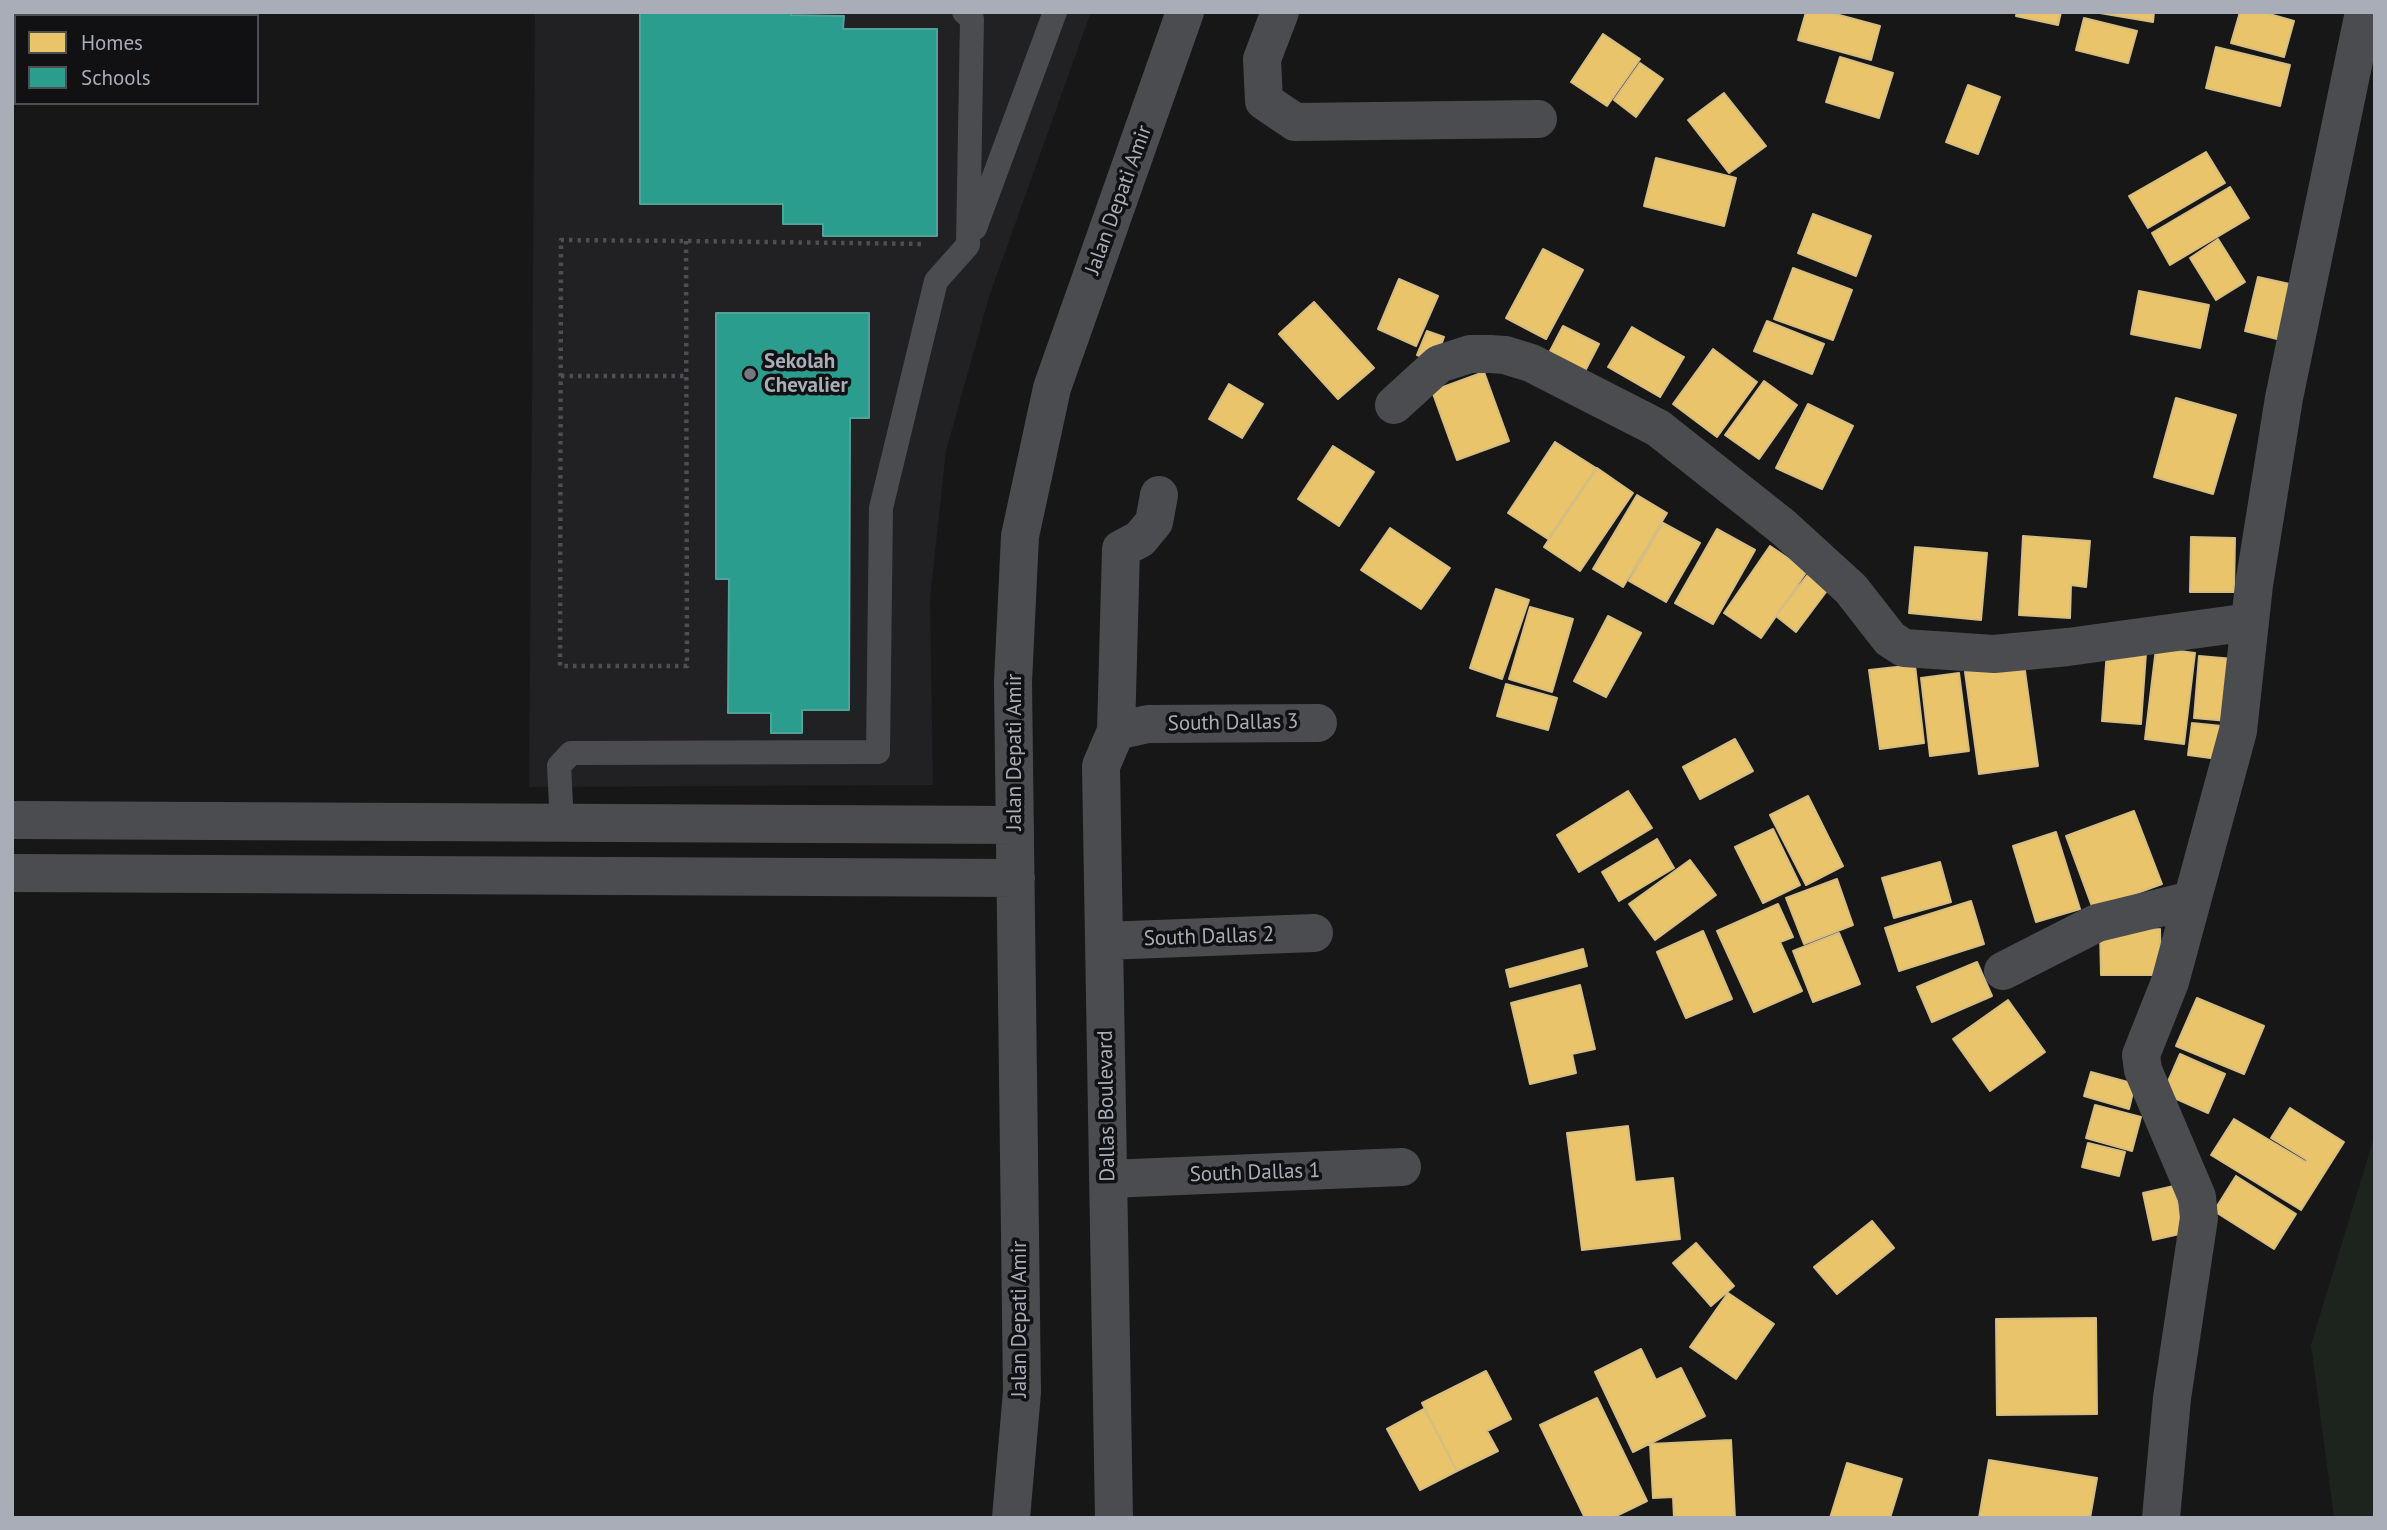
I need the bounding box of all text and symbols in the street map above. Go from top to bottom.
legend [14,14,259,105]
text: Homes [81,29,143,56]
text: Schools [81,64,151,91]
street label: Jalan Depati Amir [1080,122,1158,278]
place label: Sekolah Chevalier [764,349,848,399]
marker: Sekolah Chevalier [742,366,758,382]
street label: Jalan Depati Amir [1002,674,1028,830]
street label: South Dallas 3 [1167,709,1299,737]
street label: South Dallas 2 [1143,922,1275,952]
street label: Dallas Boulevard [1093,1030,1121,1182]
street label: South Dallas 1 [1189,1158,1321,1188]
street label: Jalan Depati Amir [1007,1241,1033,1397]

